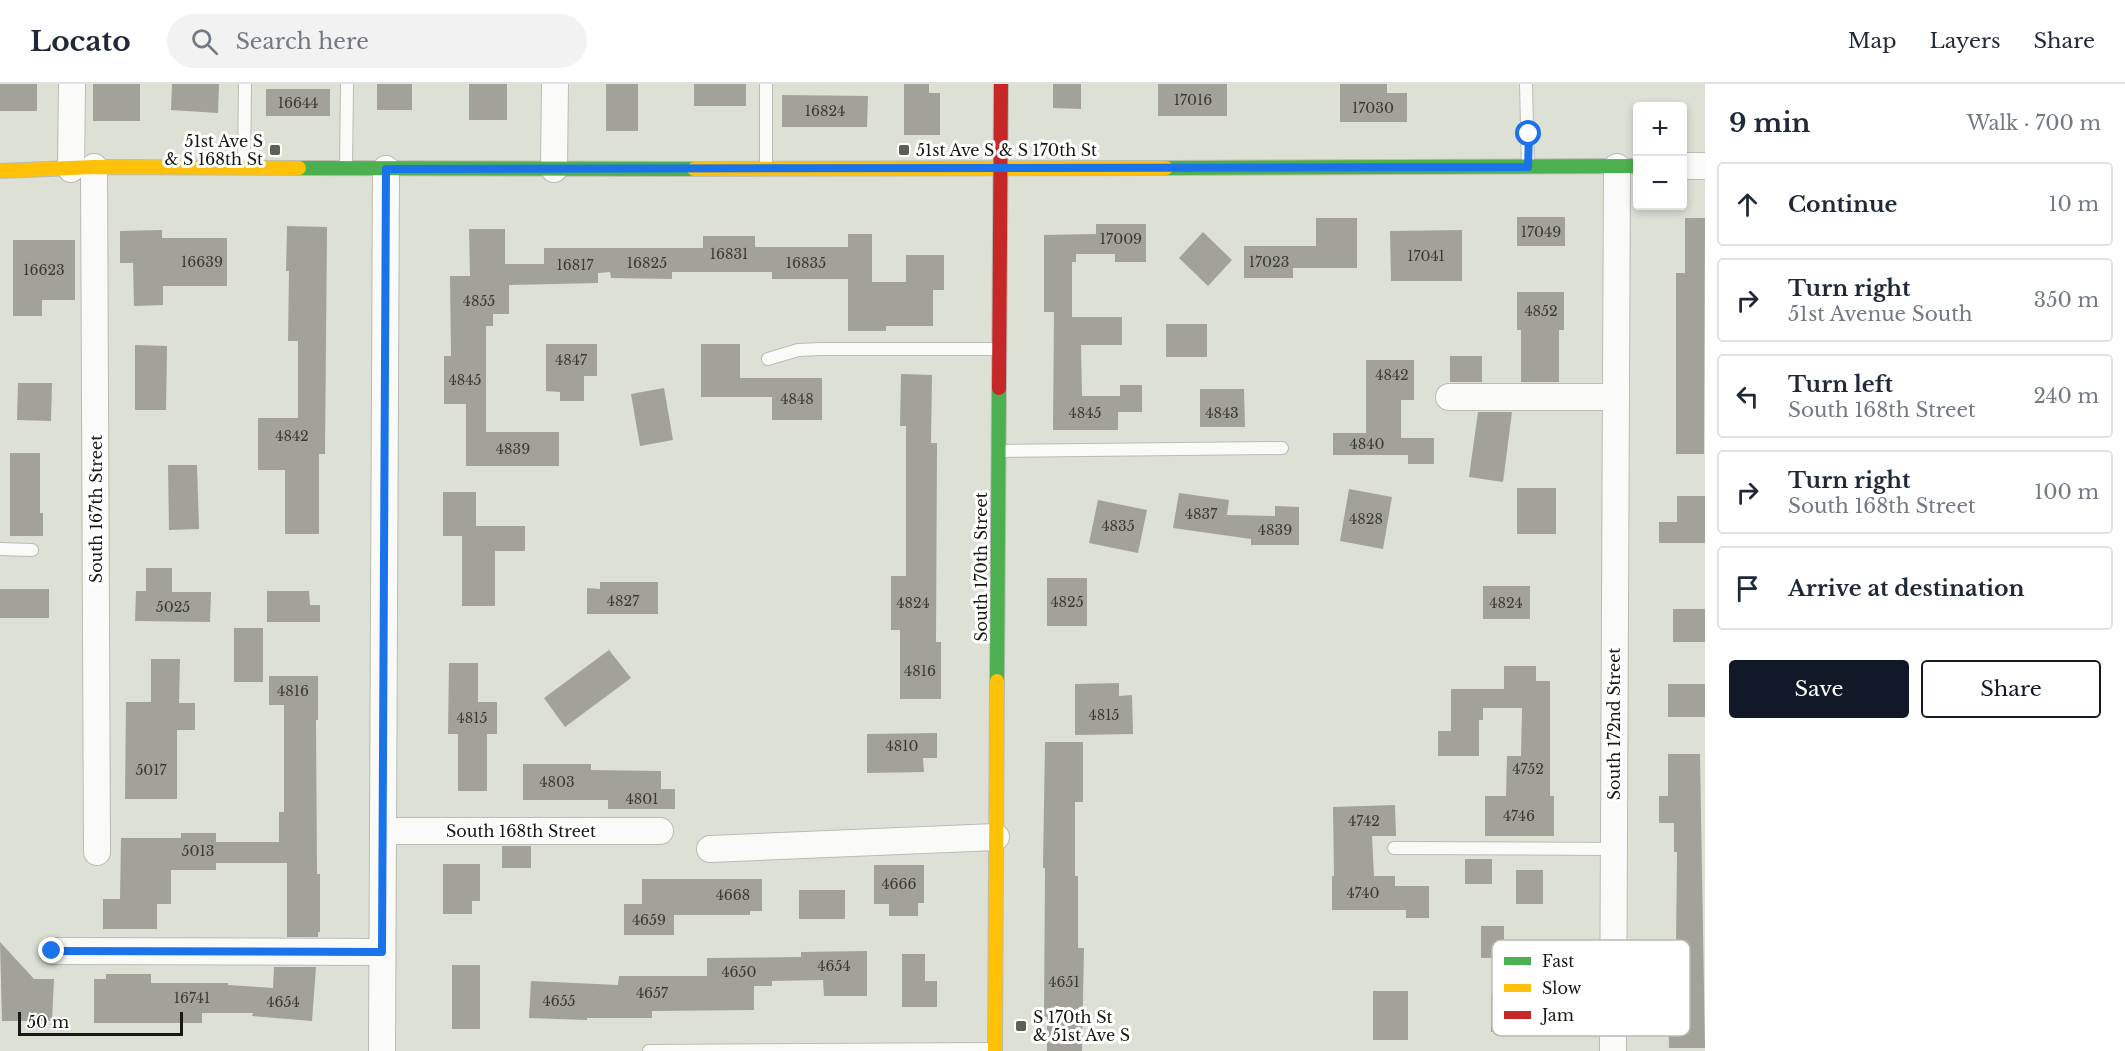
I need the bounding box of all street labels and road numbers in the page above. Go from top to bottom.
street label: South 167th Street [86,435,106,583]
street label: South 170th Street [971,492,991,642]
street label: South 172nd Street [1604,648,1624,800]
street label: South 168th Street [446,821,596,841]

